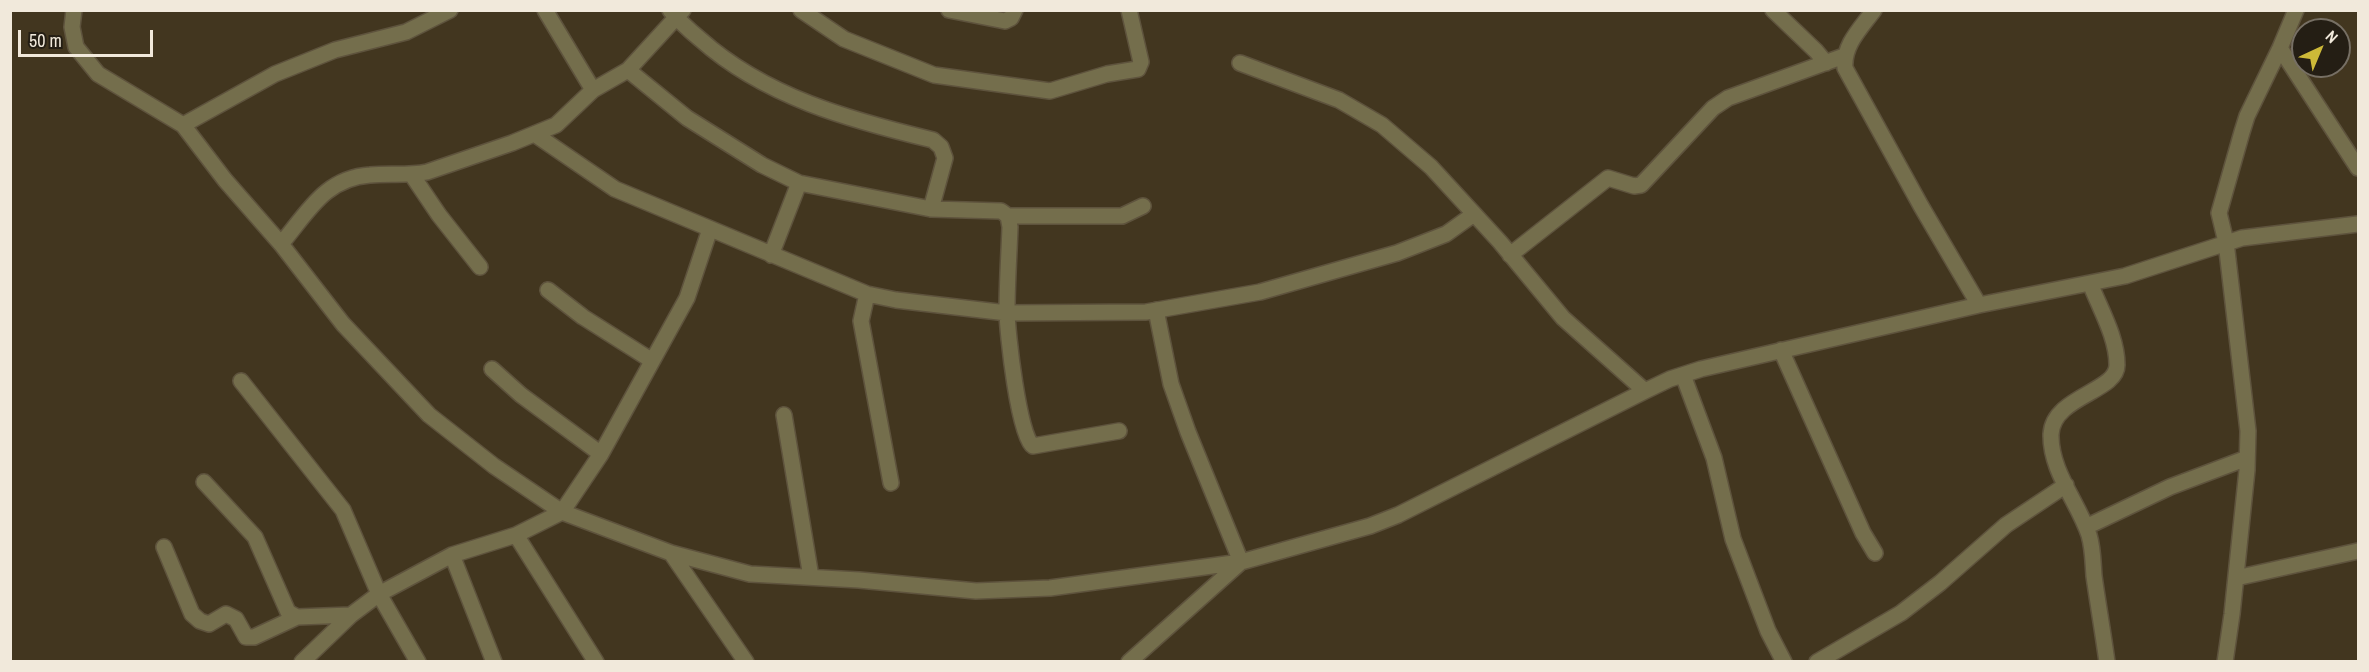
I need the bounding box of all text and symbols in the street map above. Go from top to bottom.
scale bar [21,18,156,56]
north arrow [2291,18,2351,78]
text: N [2321,25,2343,48]
text: 50 m [29,28,62,53]

